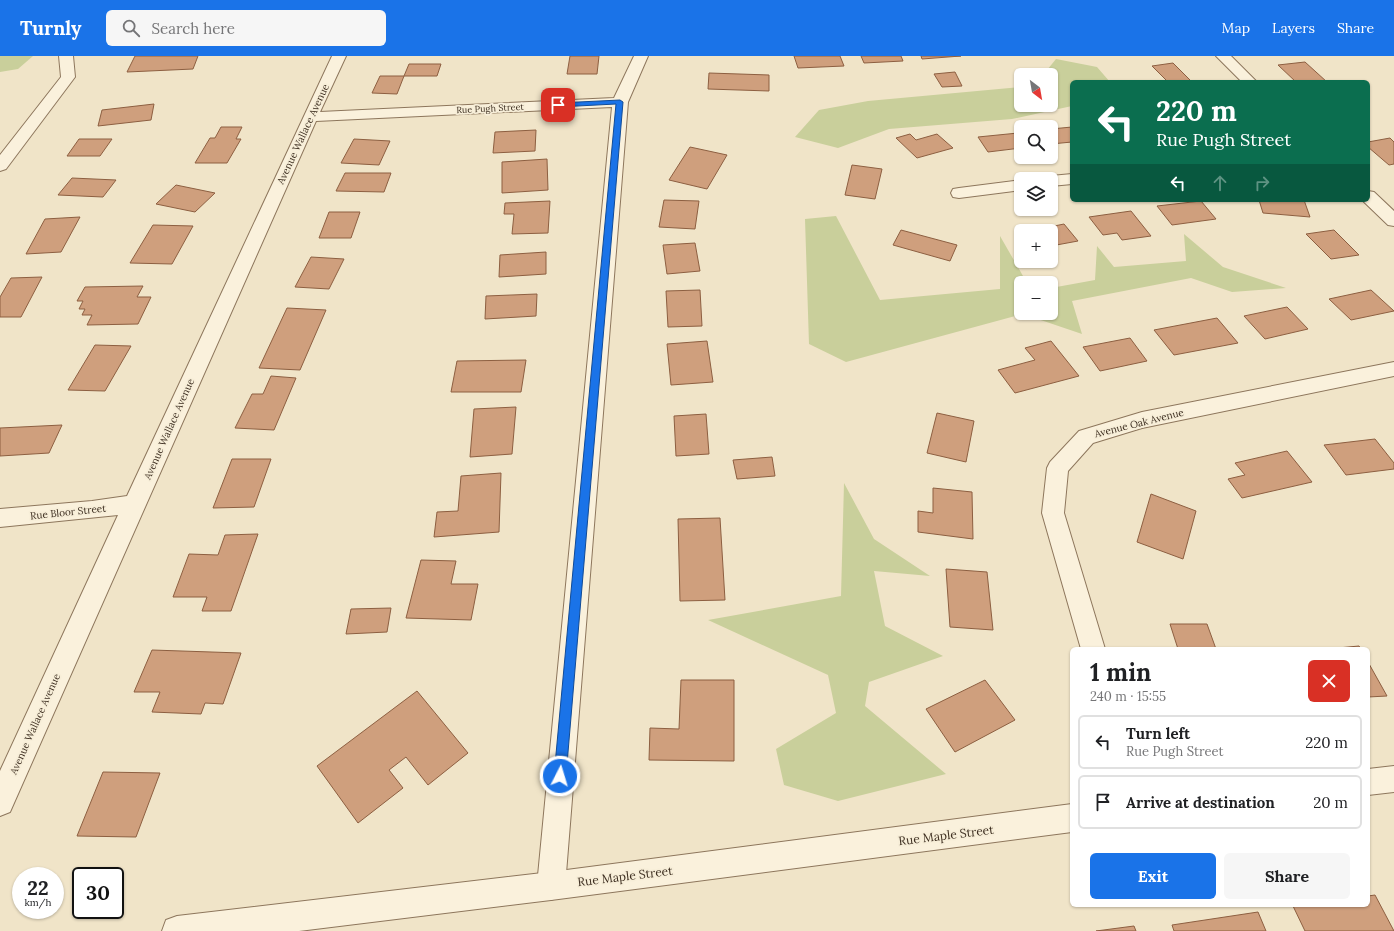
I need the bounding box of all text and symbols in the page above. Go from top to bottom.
search box [106,10,386,46]
text: Turnly [20,16,82,40]
icon: search [120,17,142,39]
text: Search here [152,19,235,38]
text: Map [1222,19,1250,37]
text: Layers [1272,19,1315,37]
text: Share [1337,19,1374,37]
north arrow [1014,68,1058,112]
map controls [1014,68,1058,320]
street label: Avenue Wallace Avenue [274,81,332,187]
pin [541,88,575,122]
text: 220 m [1156,93,1237,129]
icon: arrive [547,94,569,116]
icon: left [1090,96,1142,148]
street label: Rue Pugh Street [456,101,525,115]
button: search [1014,120,1058,164]
text: Rue Pugh Street [1156,128,1291,151]
button: layers [1014,172,1058,216]
icon: left [1167,172,1189,194]
icon: ahead [1209,172,1231,194]
icon: right [1251,172,1273,194]
button: + [1014,224,1058,268]
button: − [1014,276,1058,320]
street label: Avenue Wallace Avenue [140,376,197,482]
street label: Avenue Oak Avenue [1092,405,1186,441]
street label: Rue Bloor Street [29,502,107,522]
text: 1 min [1090,657,1151,688]
button: close [1308,660,1350,702]
street label: Avenue Wallace Avenue [6,671,63,777]
text: 240 m · 15:55 [1090,688,1166,705]
text: Turn left [1126,724,1190,743]
icon: left [1092,731,1114,753]
text: 220 m [1305,733,1348,752]
text: Rue Pugh Street [1126,743,1224,760]
position arrow [539,755,581,797]
icon: arrive [1092,791,1114,813]
text: Arrive at destination [1126,793,1275,812]
text: 20 m [1313,793,1348,812]
street label: Rue Maple Street [898,822,995,848]
button: Exit [1090,853,1216,899]
button: Share [1224,853,1350,899]
street label: Rue Maple Street [577,863,674,889]
speed limit sign: 30 [72,867,124,919]
text: 22 [27,875,49,900]
text: km/h [24,896,52,909]

